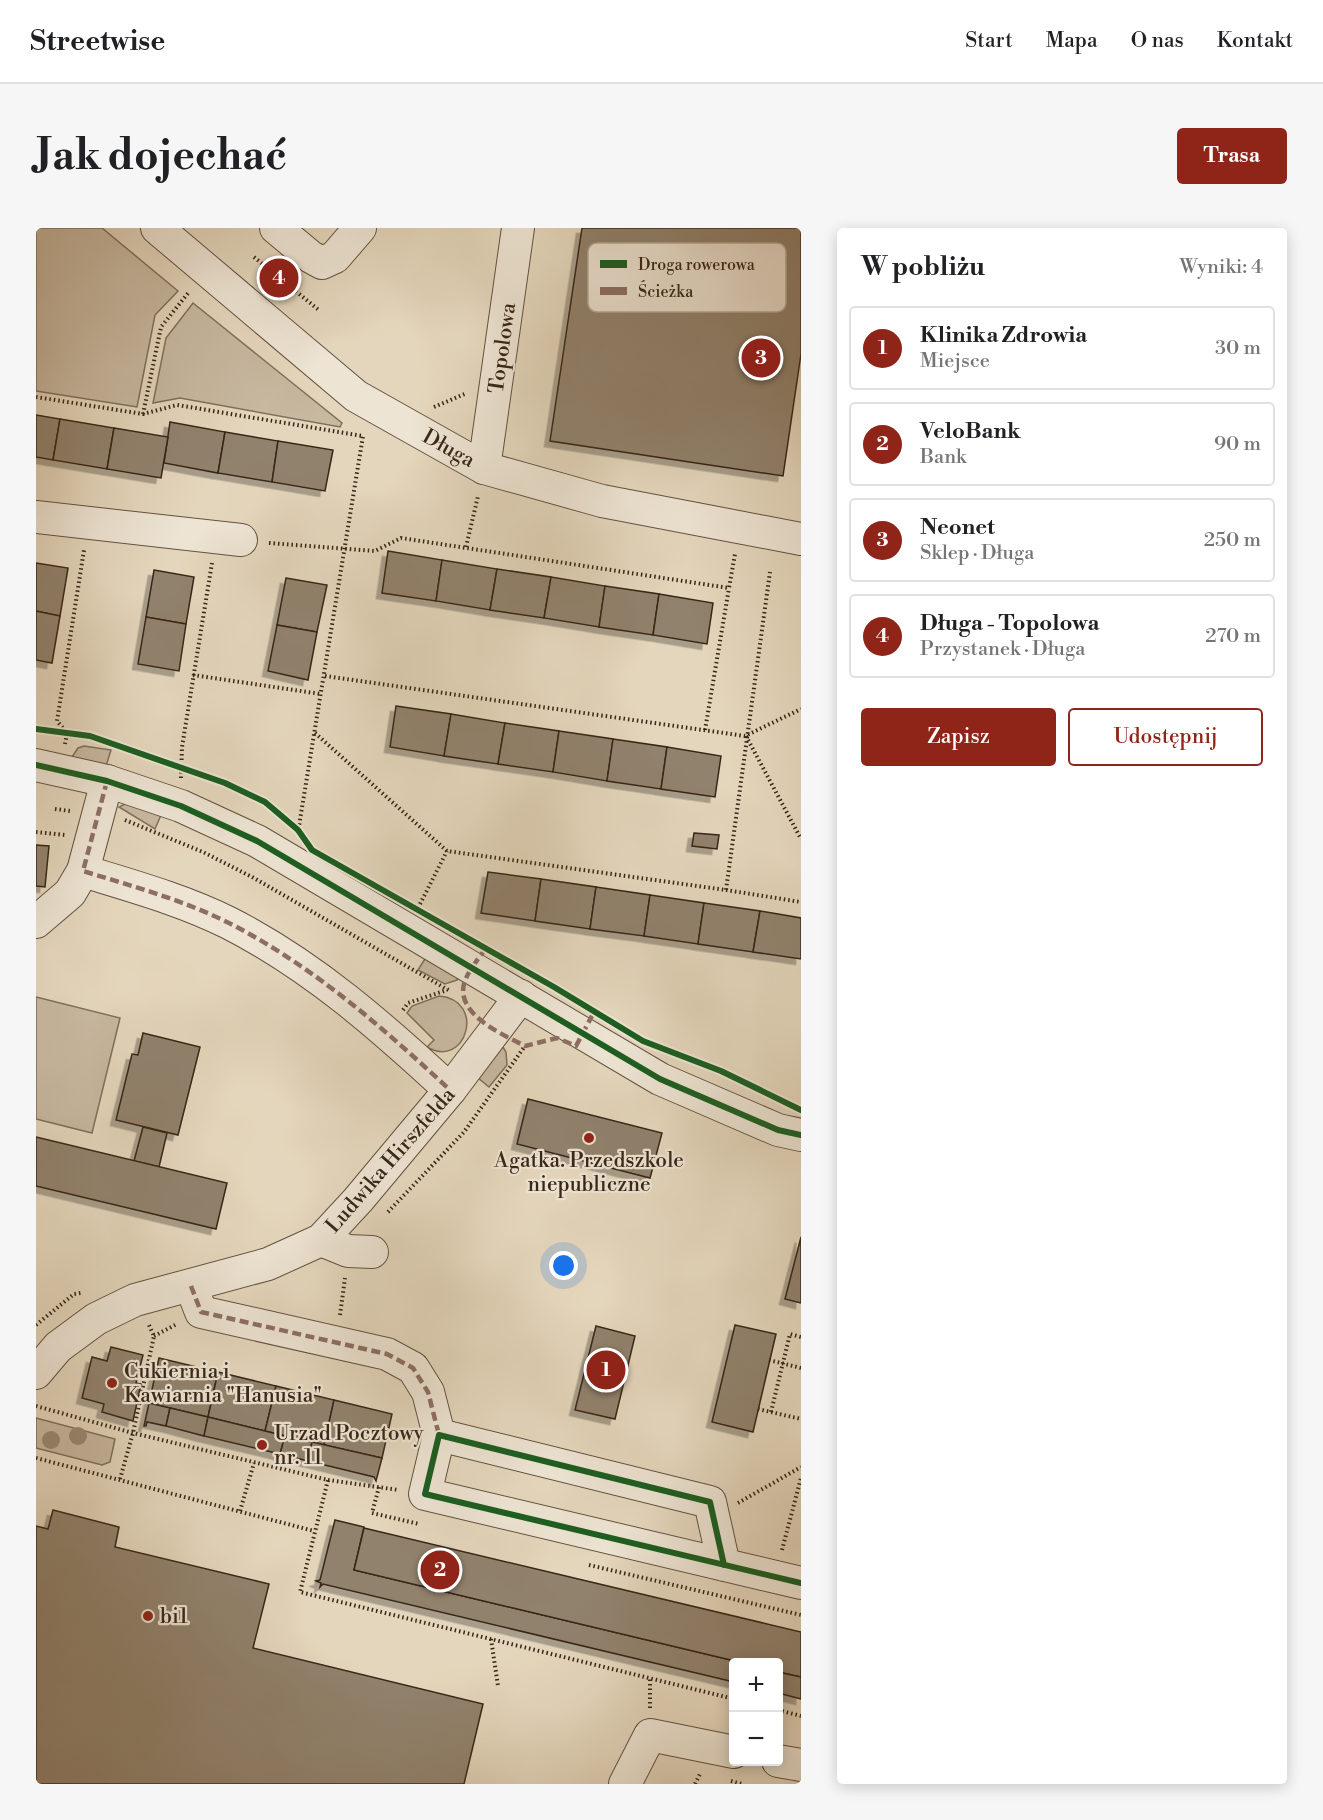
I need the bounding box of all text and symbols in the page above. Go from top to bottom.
text: Streetwise [30,24,165,59]
text: Start [965,28,1013,54]
text: Mapa [1046,28,1098,54]
text: O nas [1131,28,1184,54]
text: Kontakt [1217,28,1293,54]
button: Trasa [1177,128,1287,184]
text: Jak dojechać [36,130,287,183]
legend [588,243,786,312]
text: W pobliżu [861,251,985,283]
text: Droga rowerowa [638,255,756,275]
text: Wyniki: 4 [1179,255,1263,280]
pin: 4 [260,256,298,300]
text: Ścieżka [638,280,694,302]
street label: Topolowa [484,301,522,395]
text: Klinika Zdrowia [920,322,1087,349]
pin: 3 [742,336,780,380]
text: 1 [878,336,887,361]
text: 30 m [1215,336,1261,361]
text: Miejsce [920,349,990,374]
text: VeloBank [920,418,1021,445]
street label: Długa [418,424,480,474]
text: 2 [876,432,889,457]
text: 90 m [1214,432,1261,457]
text: Bank [920,445,967,470]
text: Neonet [920,514,995,541]
text: 3 [876,528,889,553]
text: 250 m [1204,528,1261,553]
text: Sklep · Długa [920,541,1034,566]
text: Długa - Topolowa [920,610,1099,637]
text: 4 [876,624,889,649]
text: 270 m [1205,624,1261,649]
text: Przystanek · Długa [920,637,1085,662]
button: Zapisz [861,708,1056,766]
button: Udostępnij [1068,708,1263,766]
street label: Ludwika Hirszfelda [320,1082,461,1239]
marker: Agatka. Przedszkole niepubliczne [582,1131,596,1145]
place label: Agatka. Przedszkole niepubliczne [493,1148,684,1198]
your location [549,1251,578,1280]
pin: 1 [586,1348,626,1392]
place label: Cukiernia i Kawiarnia "Hanusia" [124,1359,322,1409]
marker: Cukiernia i Kawiarnia "Hanusia" [105,1376,119,1390]
place label: Urzad Pocztowy nr. 11 [274,1421,425,1471]
marker: Urzad Pocztowy nr. 11 [255,1438,269,1452]
pin: 2 [420,1548,460,1592]
place label: bi1 [160,1604,188,1630]
marker: bi1 [141,1609,155,1623]
map controls [729,1658,783,1766]
button: + [729,1658,783,1712]
button: − [729,1712,783,1766]

